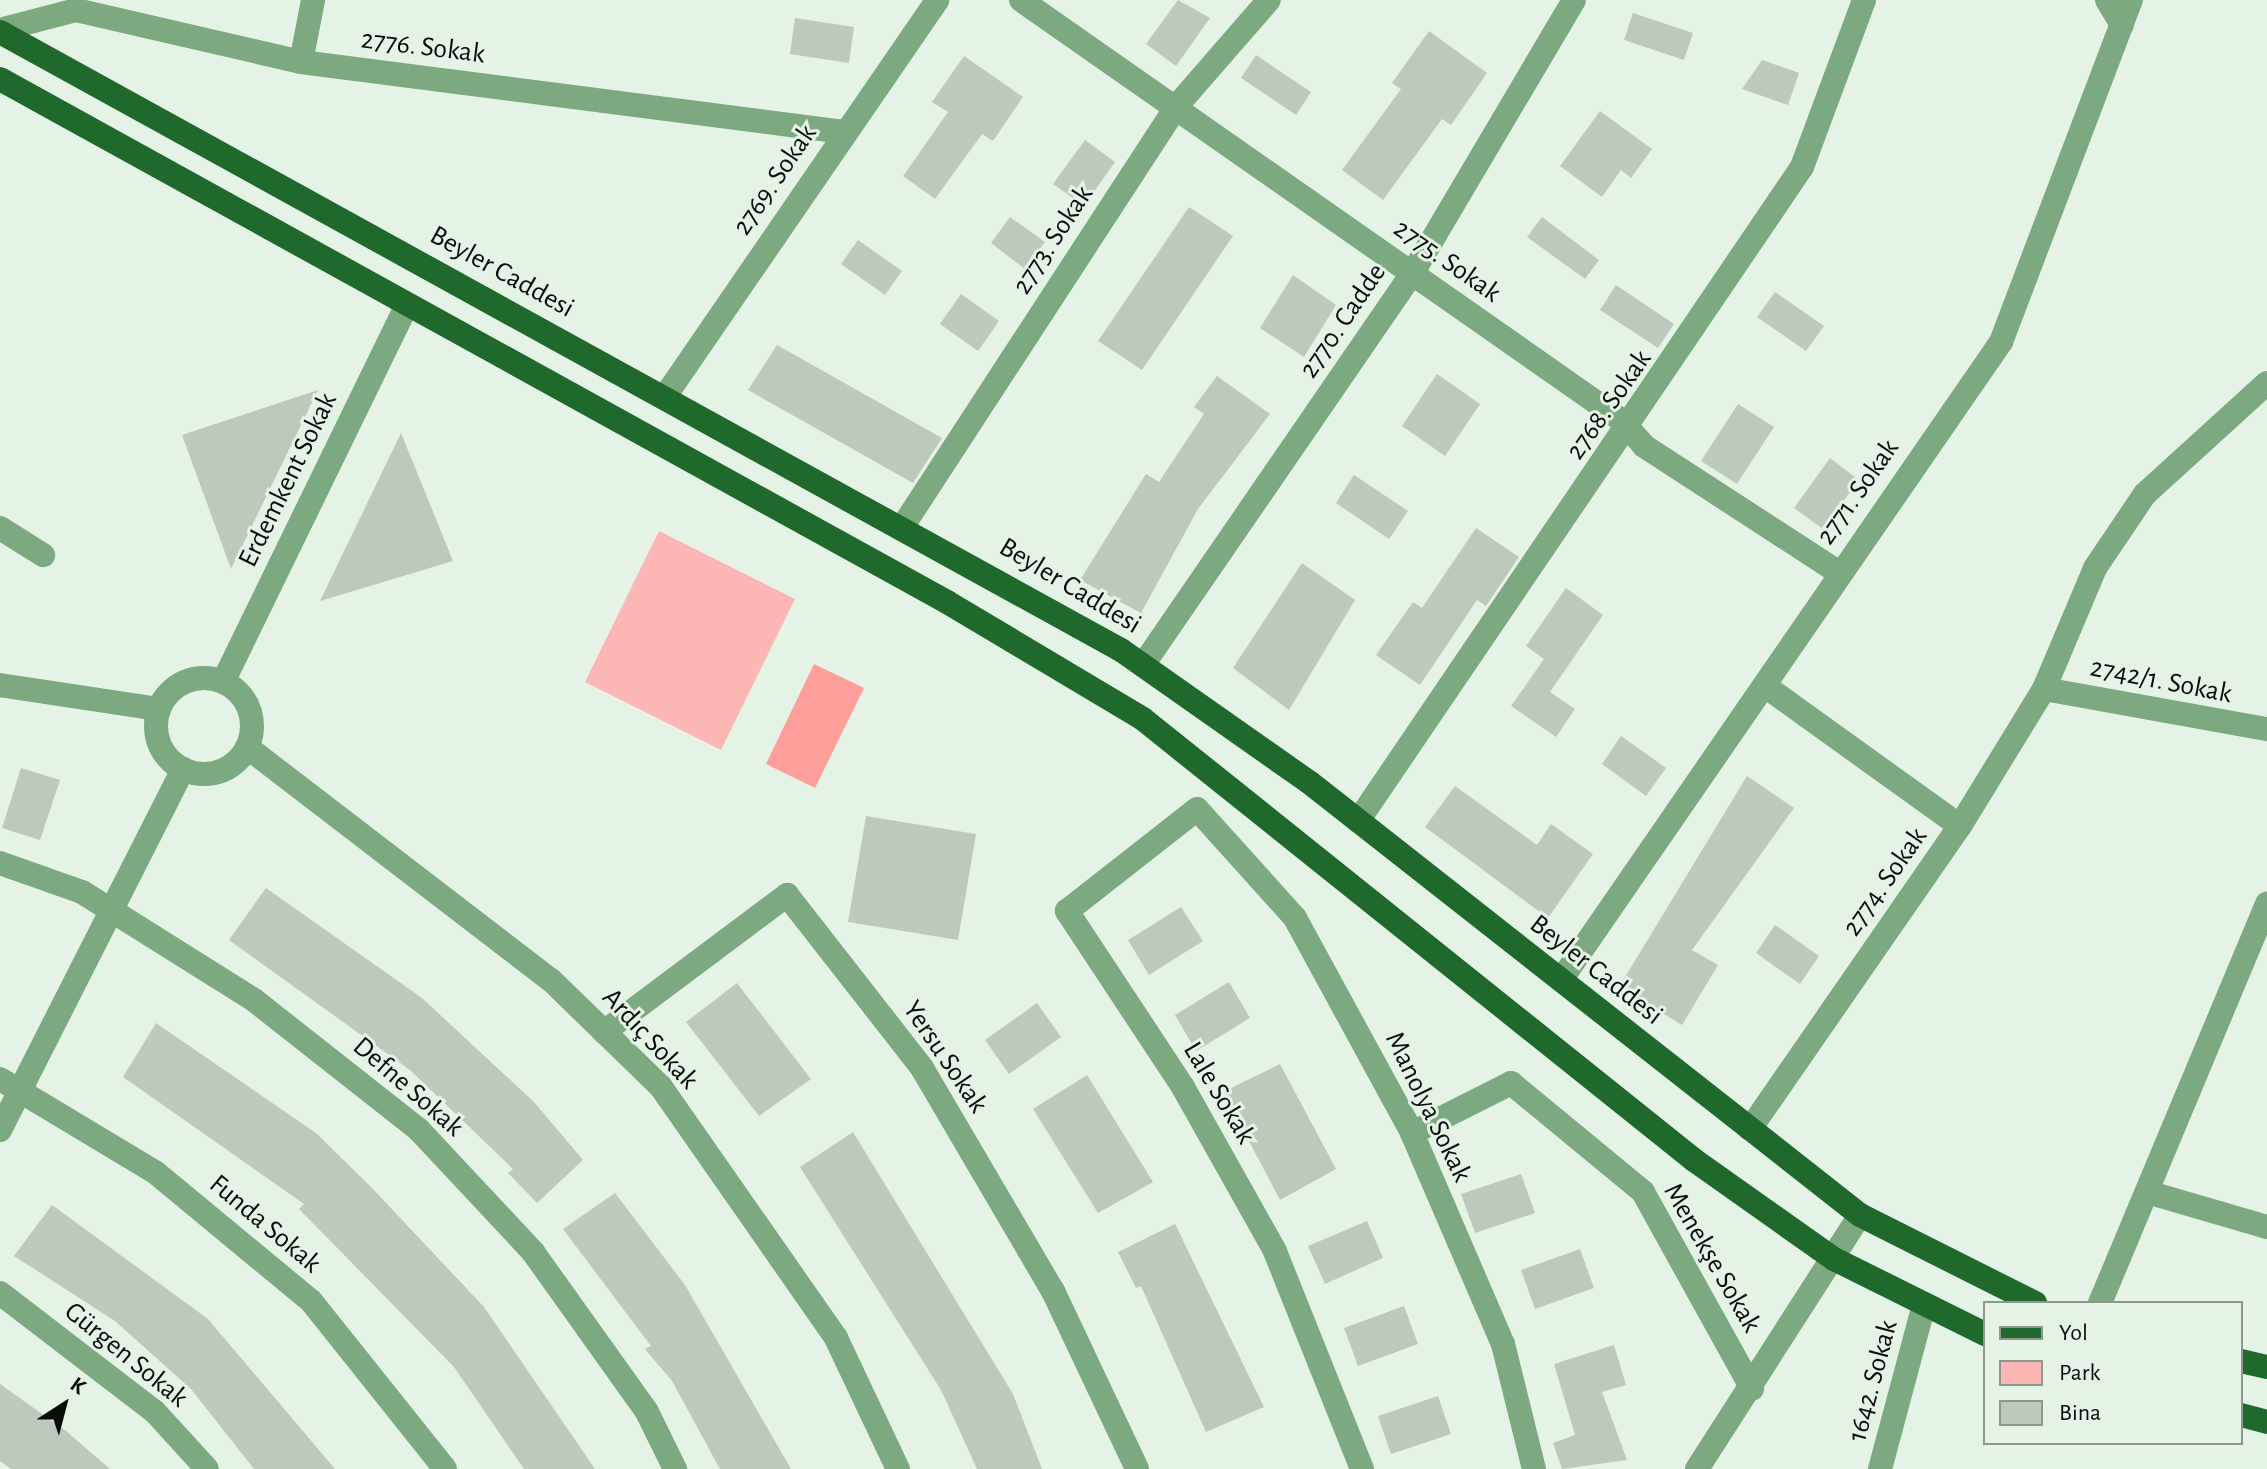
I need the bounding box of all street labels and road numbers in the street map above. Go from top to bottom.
street label: 2776. Sokak [359,23,487,71]
street label: 2769. Sokak [726,118,824,242]
street label: 2773. Sokak [1005,179,1101,301]
street label: 2775. Sokak [1387,212,1507,310]
street label: Beyler Caddesi [424,219,580,325]
street label: 2770. Cadde [1292,257,1394,385]
street label: 2768. Sokak [1559,344,1659,466]
street label: Erdemkent Sokak [231,387,345,573]
street label: 2771. Sokak [1810,433,1906,551]
street label: Beyler Caddesi [993,530,1147,642]
street label: 2742/1. Sokak [2087,651,2235,711]
street label: 2774. Sokak [1835,821,1935,943]
street label: Beyler Caddesi [1523,908,1669,1032]
street label: Ardıç Sokak [595,981,705,1097]
street label: Yersu Sokak [895,994,995,1120]
street label: Manolya Sokak [1377,1026,1479,1188]
street label: Defne Sokak [346,1030,470,1144]
street label: Lale Sokak [1175,1036,1263,1150]
street label: Funda Sokak [202,1168,328,1280]
street label: Menekşe Sokak [1656,1177,1768,1339]
street label: Gürgen Sokak [57,1295,195,1415]
street label: 1642. Sokak [1841,1317,1905,1445]

